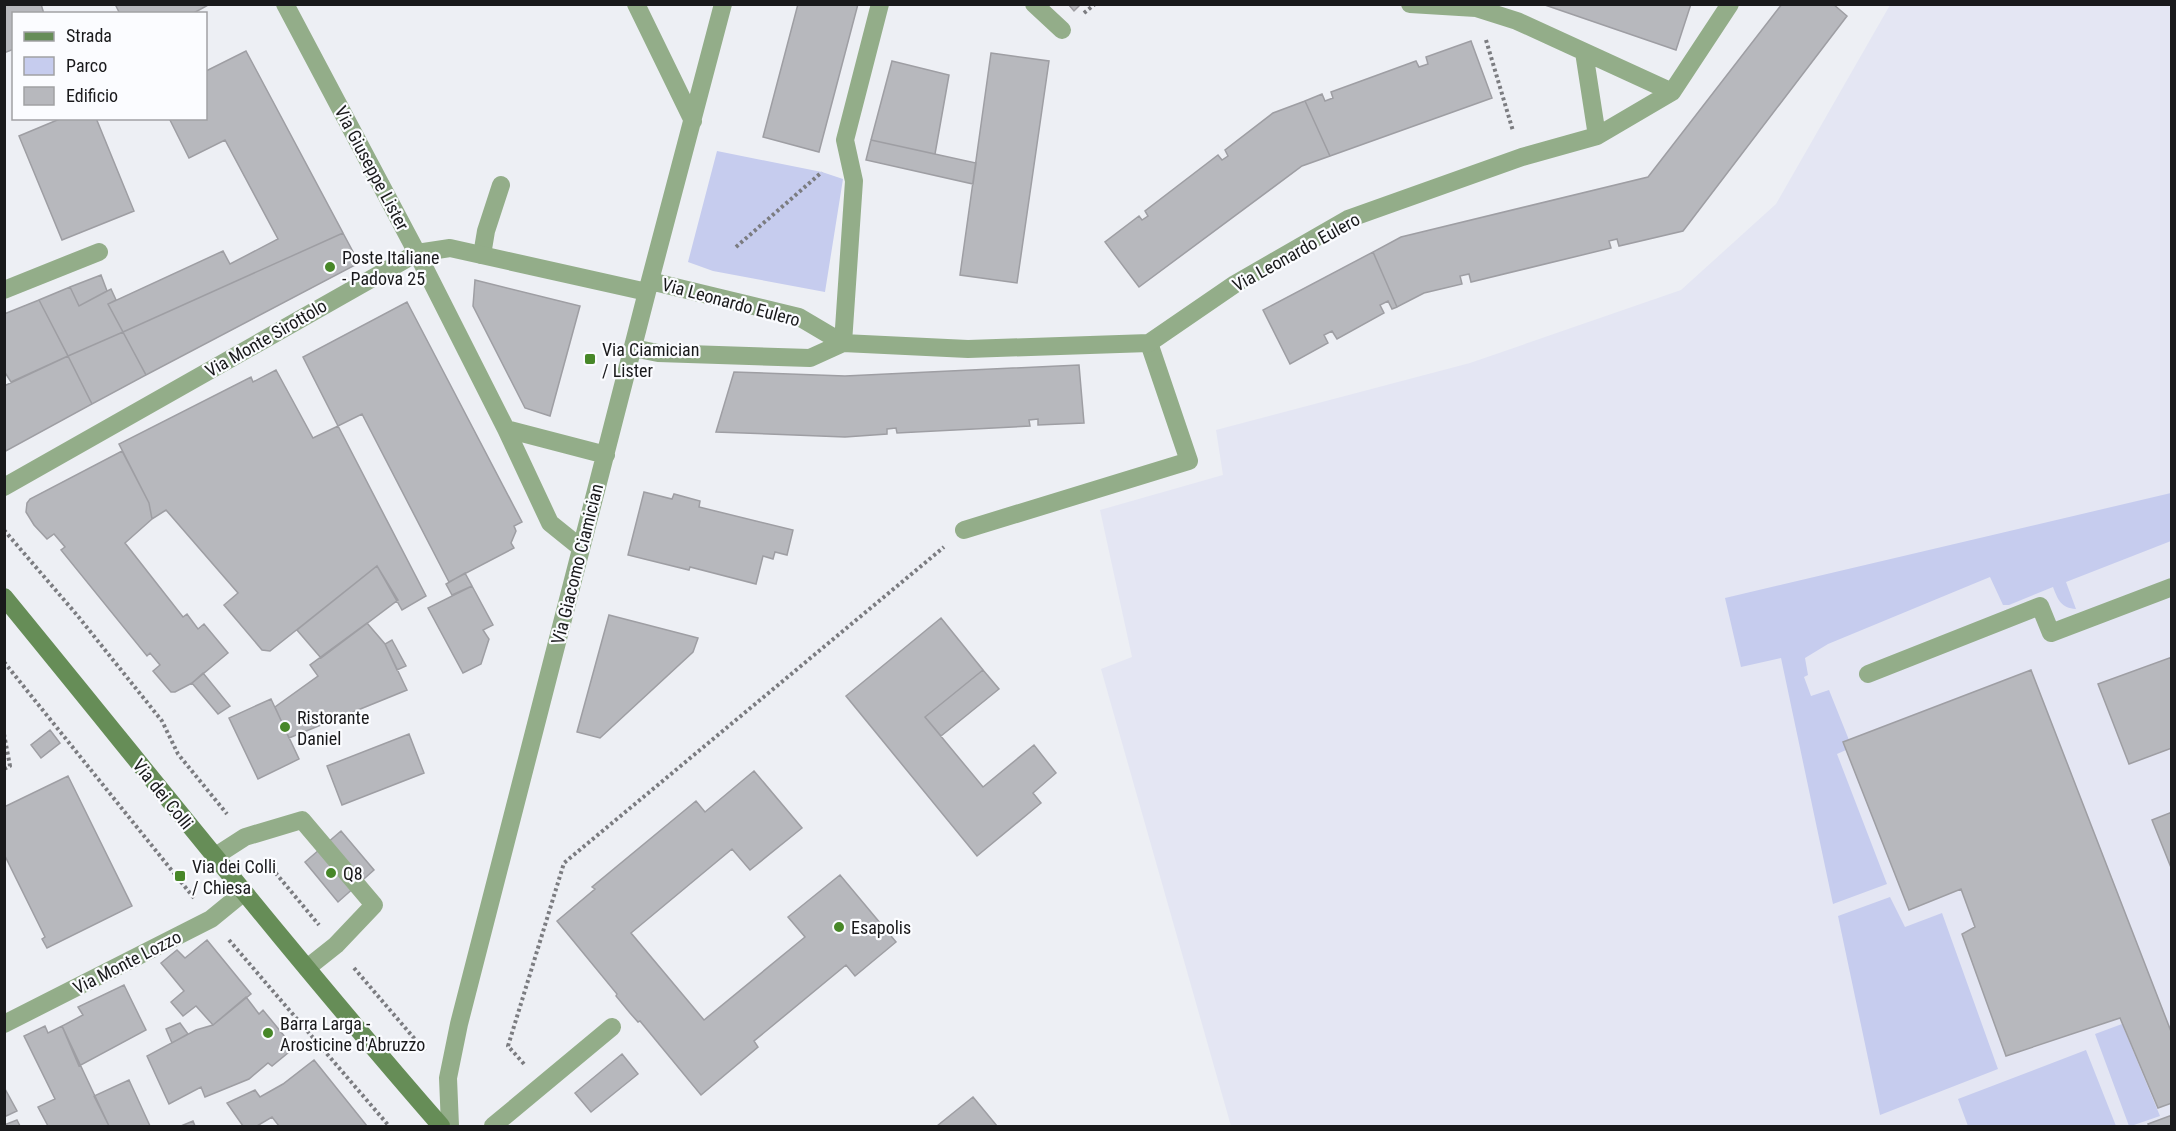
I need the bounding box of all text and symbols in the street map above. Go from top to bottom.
legend [12,12,207,120]
text: Strada [66,25,112,46]
text: Parco [66,55,107,76]
text: Edificio [66,85,118,106]
street label: Via Giuseppe Lister [330,102,414,234]
street label: Via Leonardo Eulero [1229,208,1363,296]
place label: Poste Italiane - Padova 25 [342,247,440,289]
marker: Poste Italiane - Padova 25 [323,260,337,274]
street label: Via Leonardo Eulero [660,273,802,331]
street label: Via Monte Sirottolo [202,295,330,381]
place label: Via Ciamician / Lister [602,339,699,381]
marker: Via Ciamician / Lister [583,352,597,366]
street label: Via Giacomo Ciamician [547,481,607,647]
place label: Ristorante Daniel [297,707,369,749]
marker: Ristorante Daniel [278,720,292,734]
street label: Via dei Colli [128,755,198,833]
place label: Via dei Colli / Chiesa [192,856,276,898]
place label: Q8 [343,863,363,884]
marker: Q8 [324,866,338,880]
marker: Via dei Colli / Chiesa [173,869,187,883]
place label: Esapolis [851,917,911,938]
marker: Esapolis [832,920,846,934]
street label: Via Monte Lozzo [69,926,185,998]
place label: Barra Larga - Arosticine d'Abruzzo [280,1013,425,1055]
marker: Barra Larga - Arosticine d'Abruzzo [261,1026,275,1040]

